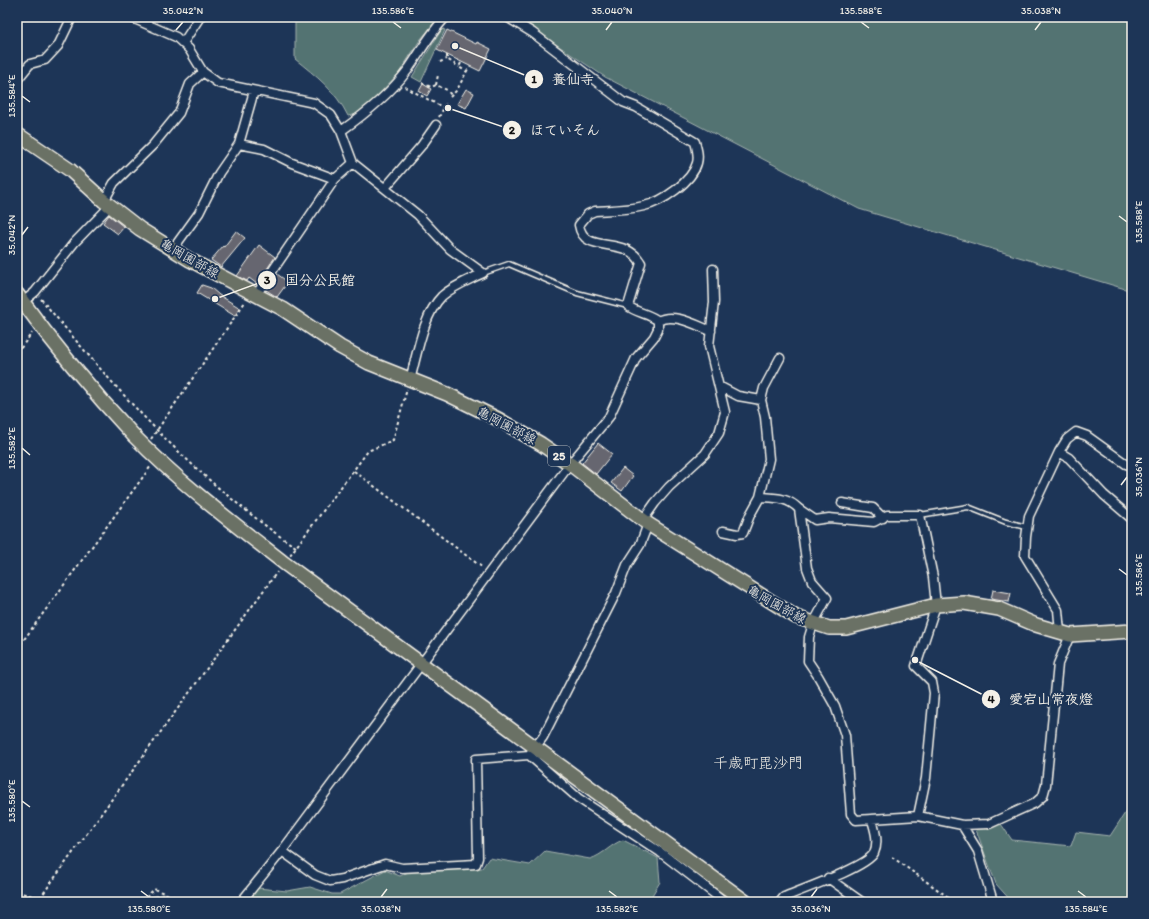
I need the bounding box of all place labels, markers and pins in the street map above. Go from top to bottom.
callout: 養仙寺 [524,66,602,92]
callout: ほていそん [502,117,608,143]
callout: 国分公民館 [257,267,363,293]
callout: 愛宕山常夜燈 [981,686,1101,712]

